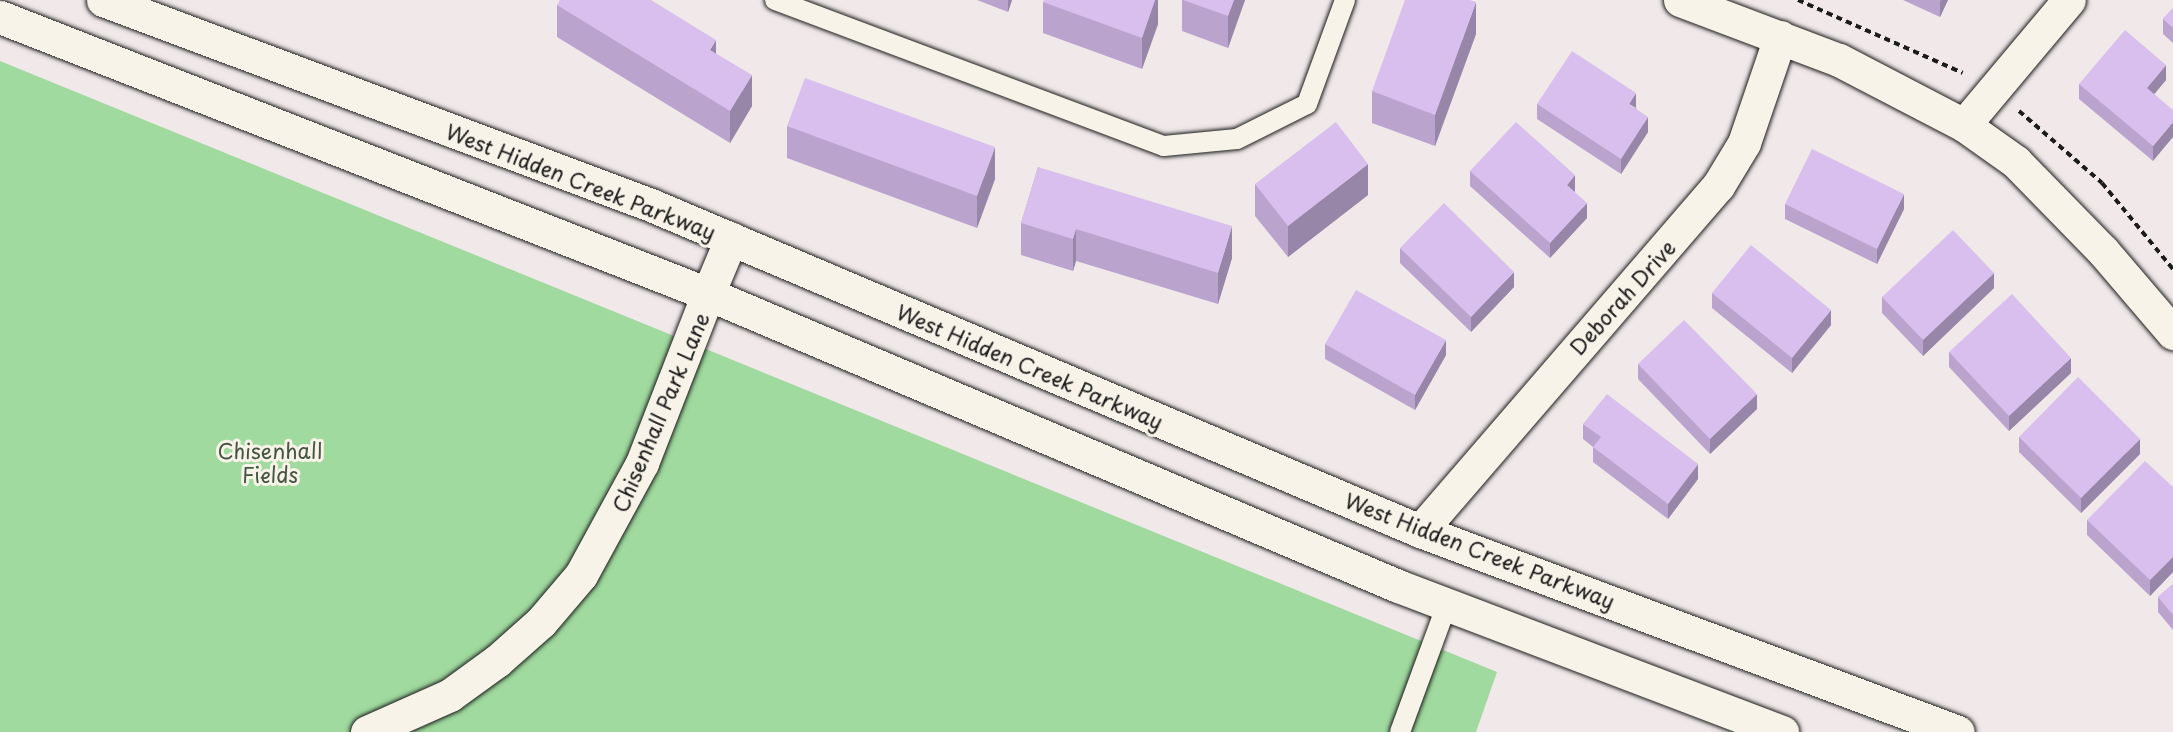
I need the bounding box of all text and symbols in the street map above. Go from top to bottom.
street label: West Hidden Creek Parkway [441,117,721,245]
street label: Deborah Drive [1564,234,1680,360]
street label: West Hidden Creek Parkway [891,298,1169,434]
street label: Chisenhall Park Lane [607,308,713,516]
park label: Chisenhall Fields [218,437,322,487]
street label: West Hidden Creek Parkway [1340,486,1620,614]

